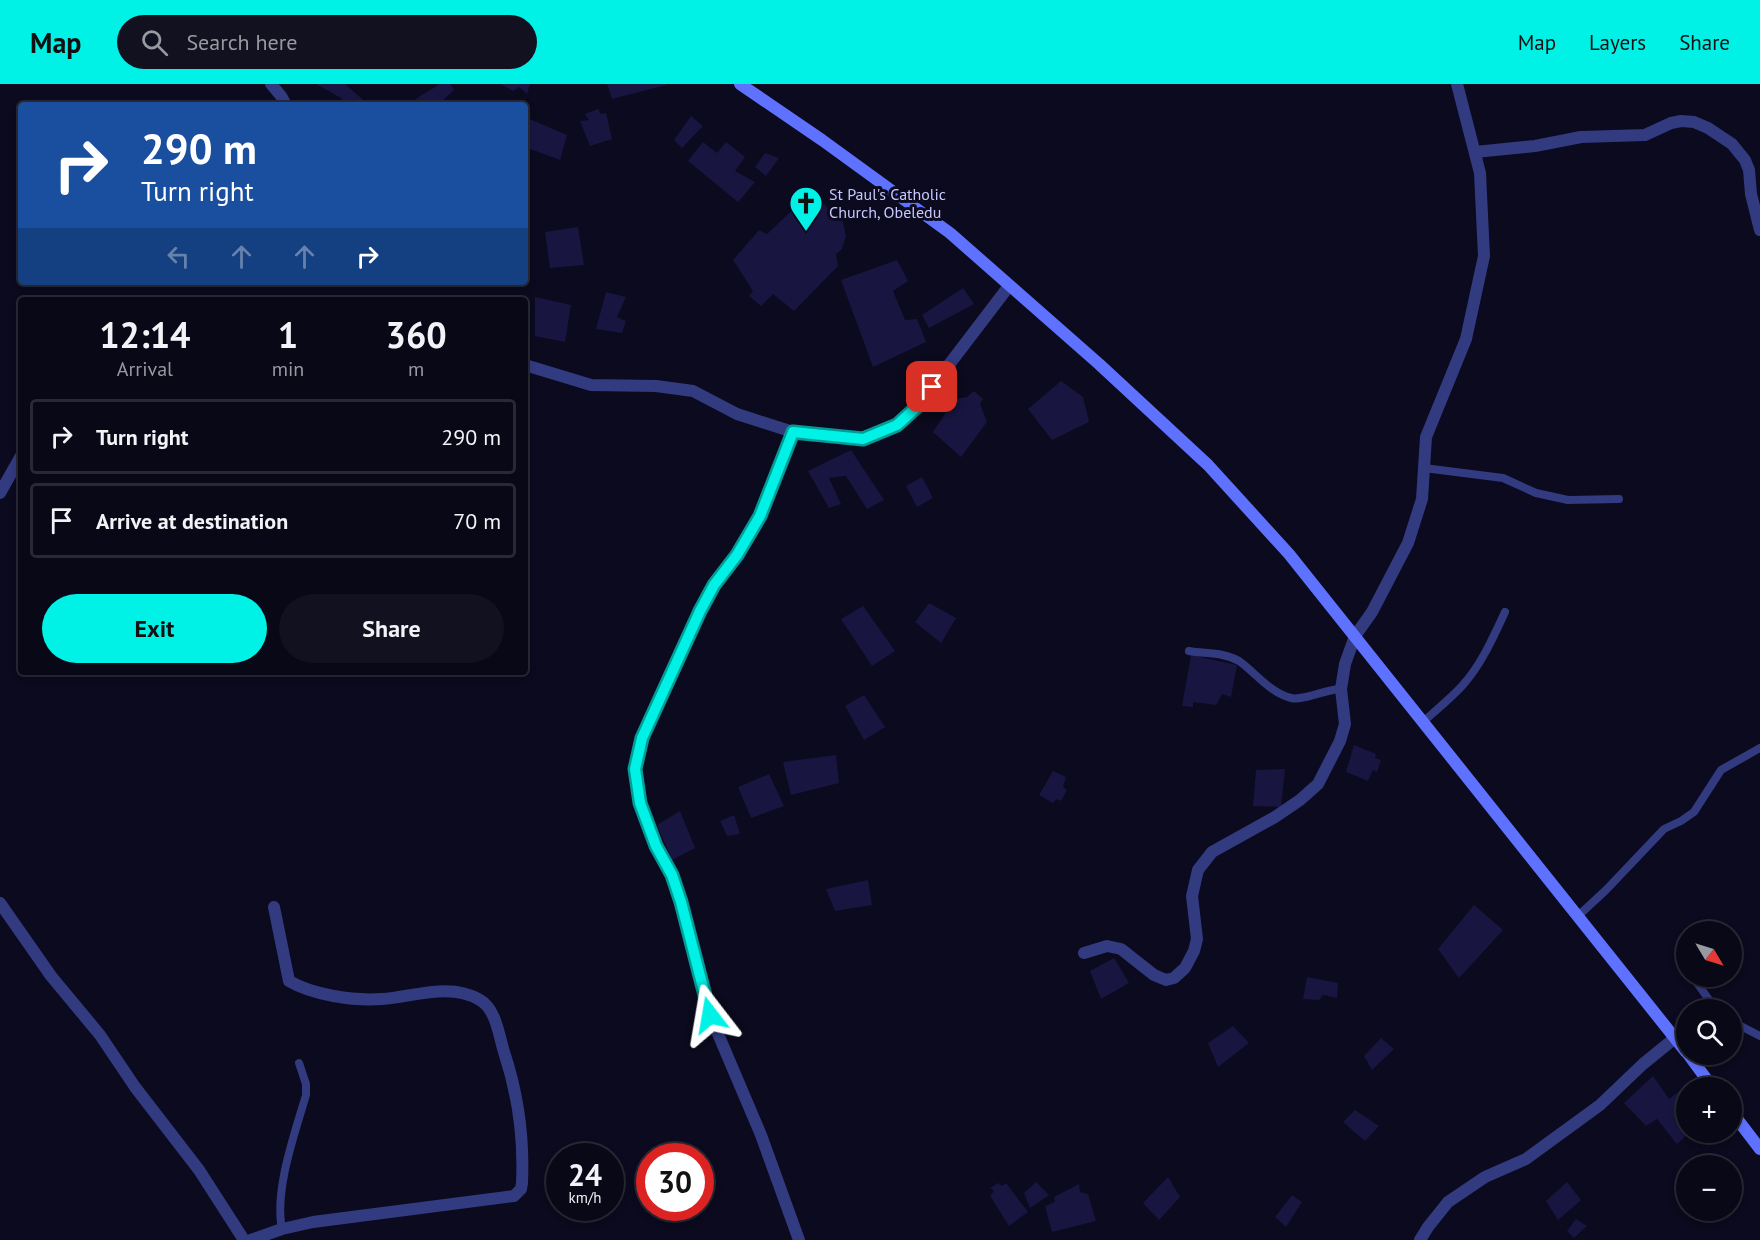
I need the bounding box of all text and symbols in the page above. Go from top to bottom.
search box [117,15,537,69]
text: Map [30,24,81,61]
icon: search [138,26,171,59]
text: Search here [186,28,297,56]
text: Map [1518,29,1556,56]
text: Layers [1589,29,1646,56]
text: Share [1679,29,1730,56]
text: 290 m [141,121,257,176]
icon: right [42,126,120,204]
text: Turn right [141,174,254,208]
place label: St Paul's Catholic Church, Obeledu [829,184,946,222]
church icon: St Paul's Catholic Church, Obeledu [788,185,824,232]
icon: left [162,240,195,273]
icon: ahead [225,240,258,273]
icon: ahead [288,240,321,273]
icon: right [351,240,384,273]
text: 12:14 [99,311,191,358]
text: 1 [278,311,298,358]
text: 360 [386,311,447,358]
text: Arrival [117,356,173,382]
text: min [272,356,304,382]
text: m [408,356,424,382]
pin [906,361,957,412]
icon: arrive [915,370,948,403]
icon: right [45,420,78,453]
text: Turn right [96,423,188,451]
text: 290 m [441,423,501,451]
icon: arrive [45,504,78,537]
text: Arrive at destination [96,507,288,535]
text: 70 m [453,507,501,535]
button: Exit [42,594,267,663]
button: Share [279,594,504,663]
north arrow [1676,921,1742,987]
map controls [1676,921,1742,1221]
position arrow [678,983,742,1047]
button: search [1676,999,1742,1065]
button: + [1676,1077,1742,1143]
speed limit sign: 30 [636,1143,714,1221]
text: 24 [568,1155,602,1194]
button: − [1676,1155,1742,1221]
text: km/h [569,1188,601,1207]

